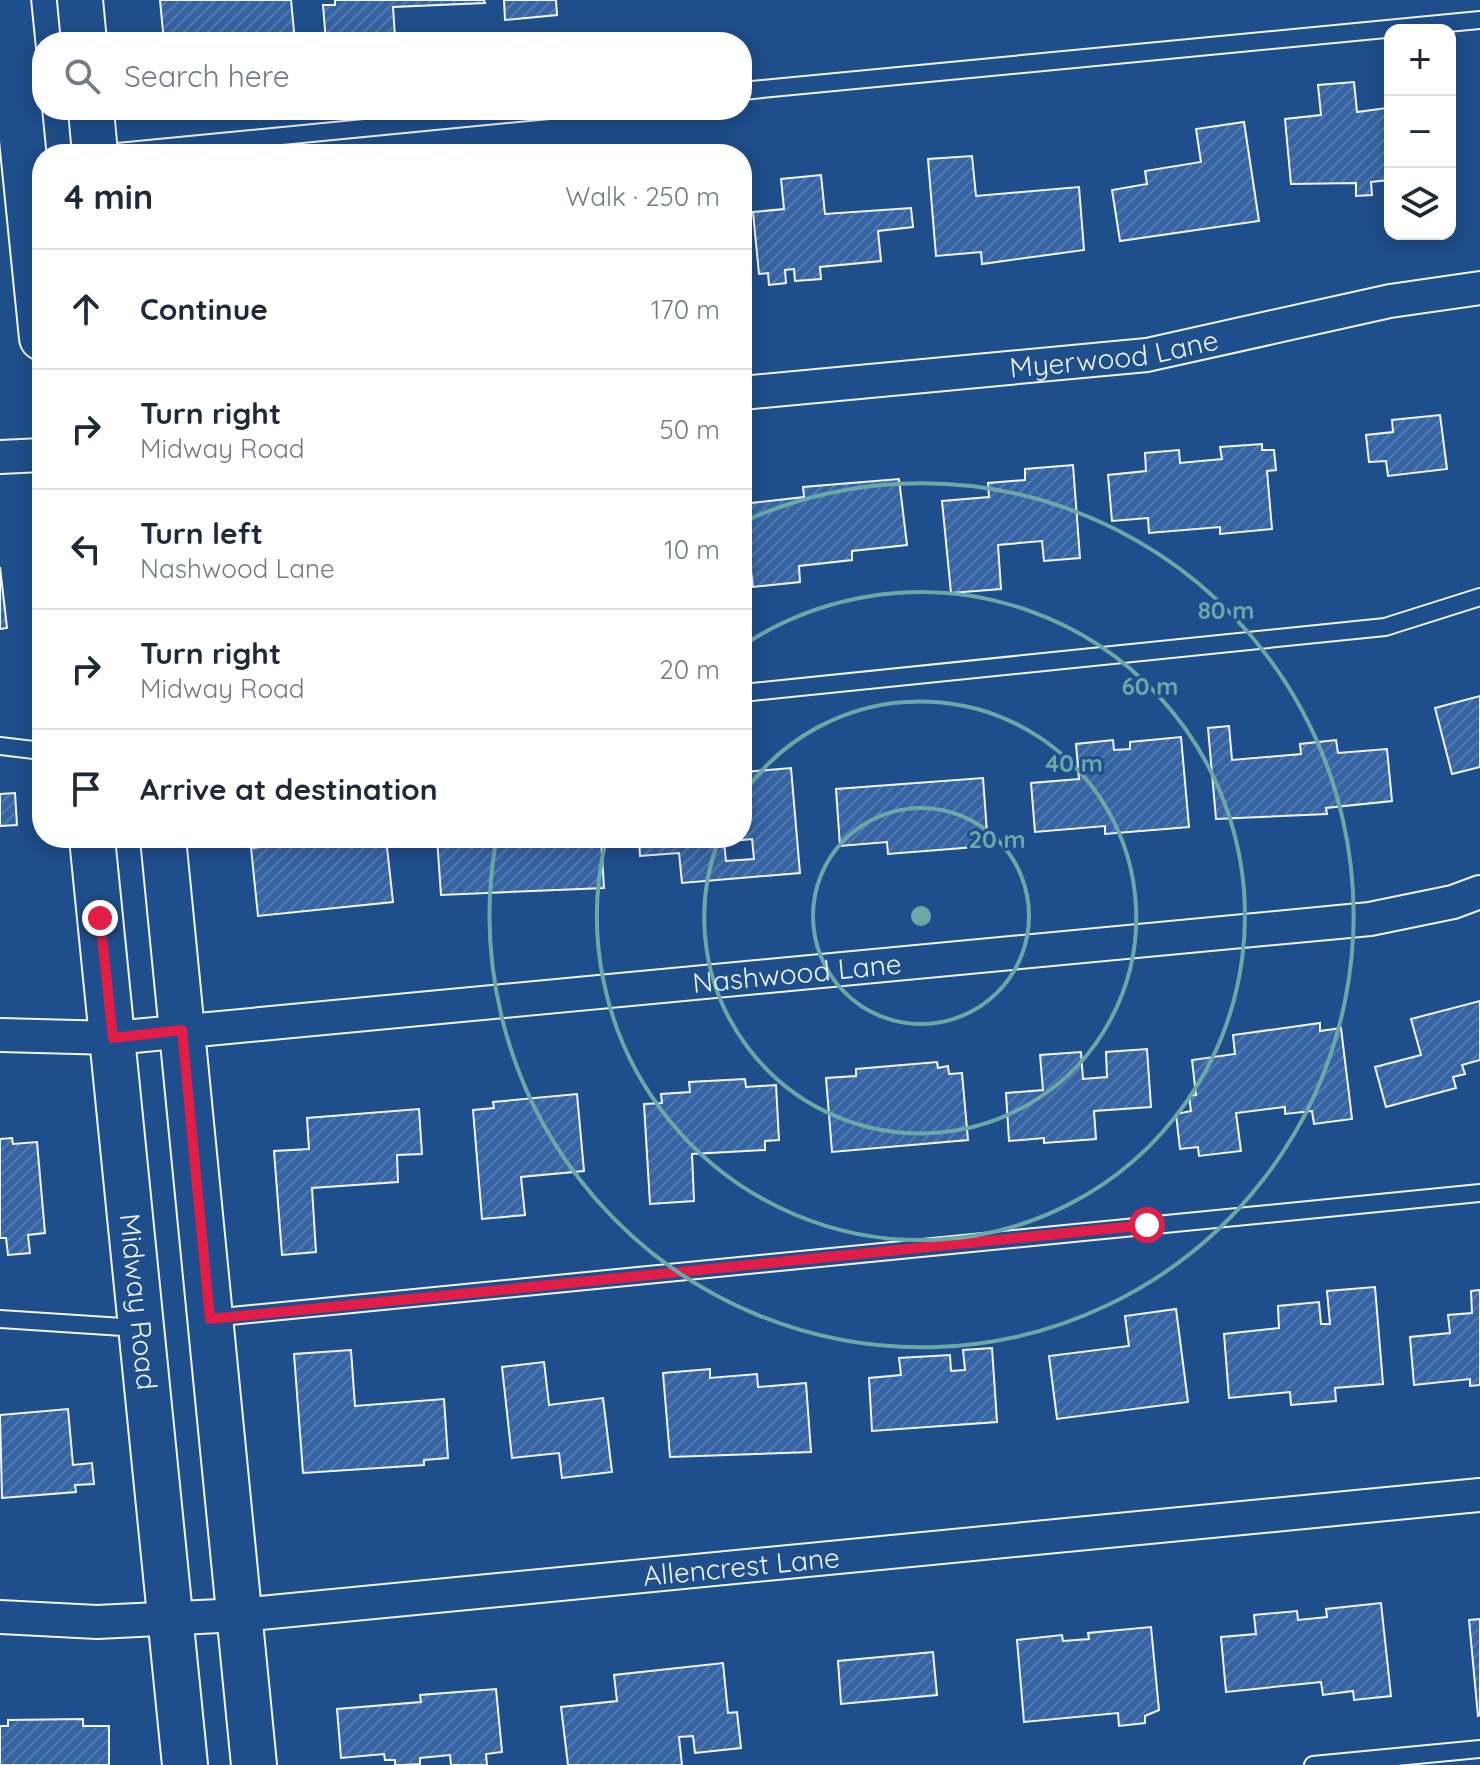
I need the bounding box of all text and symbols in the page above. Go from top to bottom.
map controls [1384,24,1456,240]
button: + [1384,24,1456,96]
search box [32,32,752,120]
icon: search [60,54,104,98]
text: Search here [124,57,290,95]
button: − [1384,96,1456,168]
button: layers [1384,168,1456,240]
text: 4 min [64,175,153,218]
text: Walk · 250 m [565,180,720,213]
icon: ahead [64,287,108,331]
text: Continue [140,290,268,328]
text: 170 m [651,293,720,326]
street label: Myerwood Lane [1008,322,1221,385]
text: Turn right [140,394,281,432]
icon: right [64,407,108,451]
text: 50 m [660,413,720,446]
text: Midway Road [140,432,305,465]
text: Turn left [140,514,263,552]
icon: left [64,527,108,571]
text: 10 m [664,533,720,566]
text: Nashwood Lane [140,552,335,585]
text: 80 m [1198,595,1254,625]
text: Turn right [140,634,281,672]
icon: right [64,647,108,691]
text: 20 m [659,653,720,686]
text: 60 m [1122,671,1178,701]
text: Midway Road [140,672,305,705]
text: 40 m [1045,748,1103,778]
icon: arrive [64,767,108,811]
text: Arrive at destination [140,770,438,808]
text: 20 m [968,824,1026,854]
route end [82,900,118,936]
centre of rings [907,902,935,930]
street label: Nashwood Lane [691,945,903,1000]
route start [1129,1207,1165,1243]
street label: Midway Road [113,1212,165,1392]
street label: Allencrest Lane [641,1539,841,1593]

